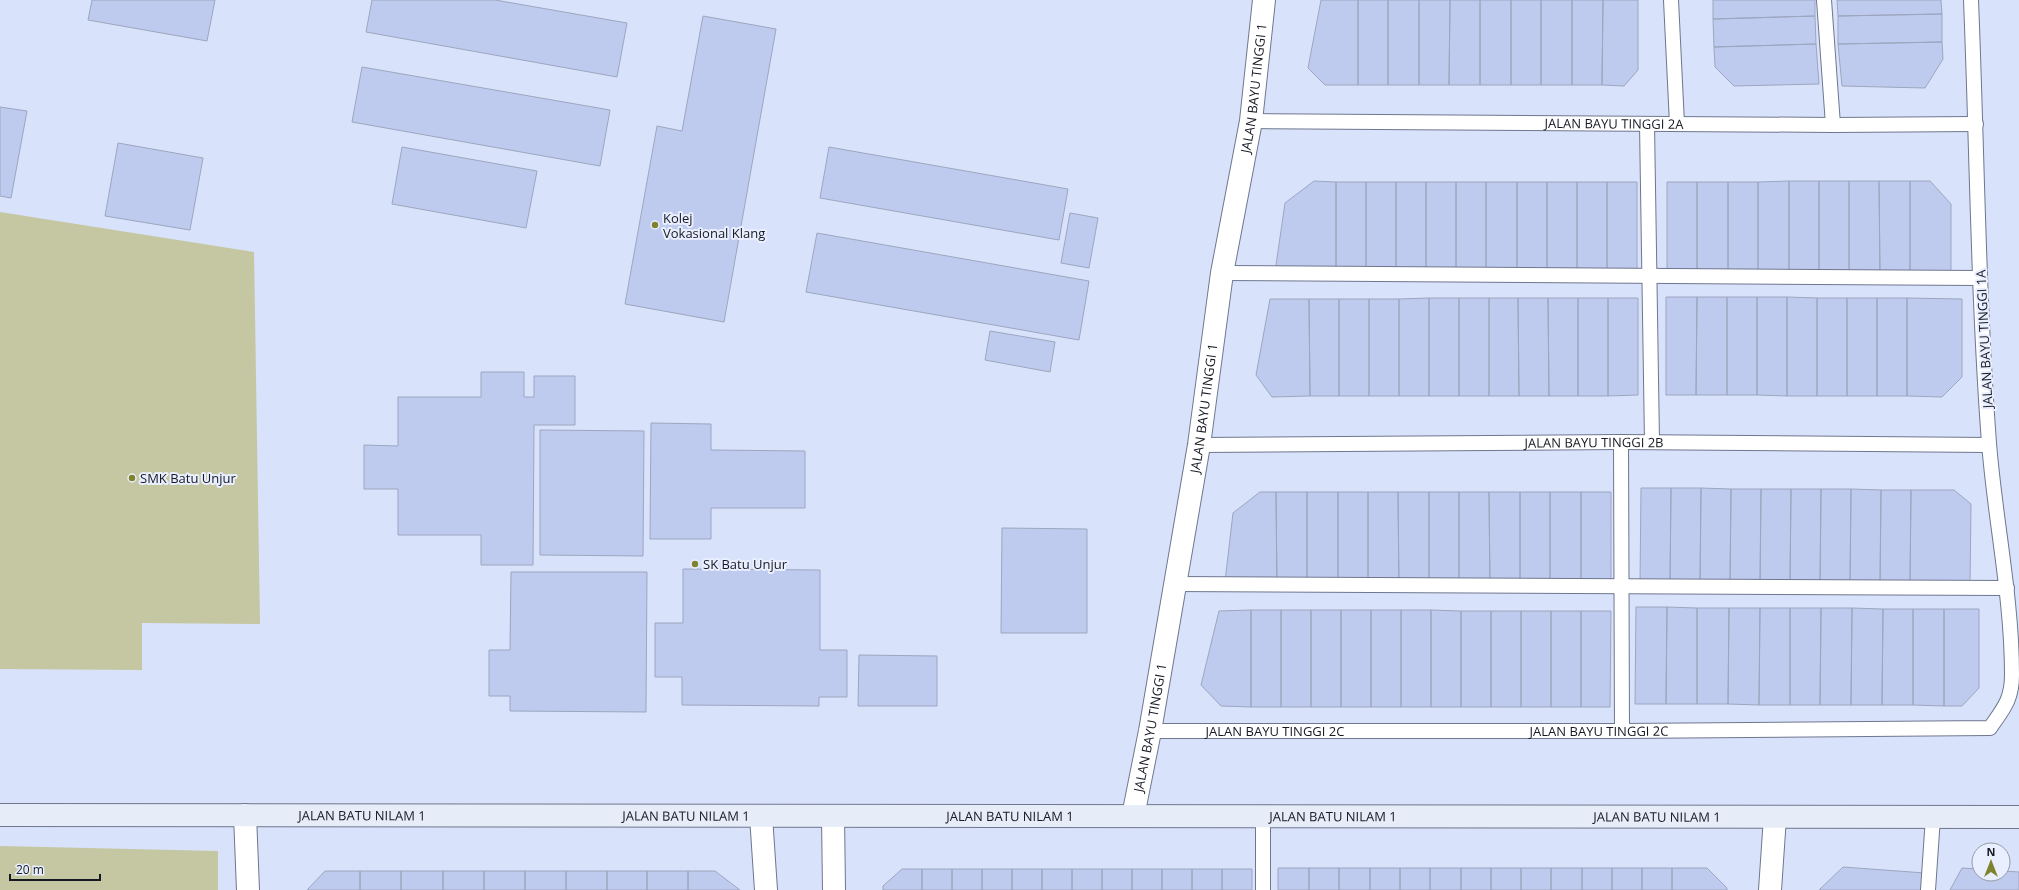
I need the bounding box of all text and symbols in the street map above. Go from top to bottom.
street label: JALAN BAYU TINGGI 1 [1236,22,1270,157]
street label: JALAN BAYU TINGGI 2A [1542,114,1684,133]
place label: Kolej Vokasional Klang [663,209,765,242]
marker: Kolej Vokasional Klang [650,220,660,230]
street label: JALAN BAYU TINGGI 1A [1971,268,1997,411]
street label: JALAN BAYU TINGGI 1 [1185,342,1222,476]
street label: JALAN BAYU TINGGI 2B [1522,433,1664,452]
place label: SMK Batu Unjur [140,469,236,487]
marker: SMK Batu Unjur [127,473,137,483]
place label: SK Batu Unjur [703,555,788,573]
marker: SK Batu Unjur [690,559,700,569]
street label: JALAN BAYU TINGGI 1 [1129,662,1170,796]
street label: JALAN BAYU TINGGI 2C [1204,722,1344,740]
street label: JALAN BAYU TINGGI 2C [1528,722,1669,740]
street label: JALAN BATU NILAM 1 [296,806,426,824]
street label: JALAN BATU NILAM 1 [620,807,750,825]
street label: JALAN BATU NILAM 1 [944,807,1074,825]
street label: JALAN BATU NILAM 1 [1267,807,1397,825]
street label: JALAN BATU NILAM 1 [1591,808,1721,826]
north arrow [1971,842,2011,882]
text: N [1987,844,1995,859]
scale bar [10,856,100,882]
text: 20 m [16,861,44,878]

